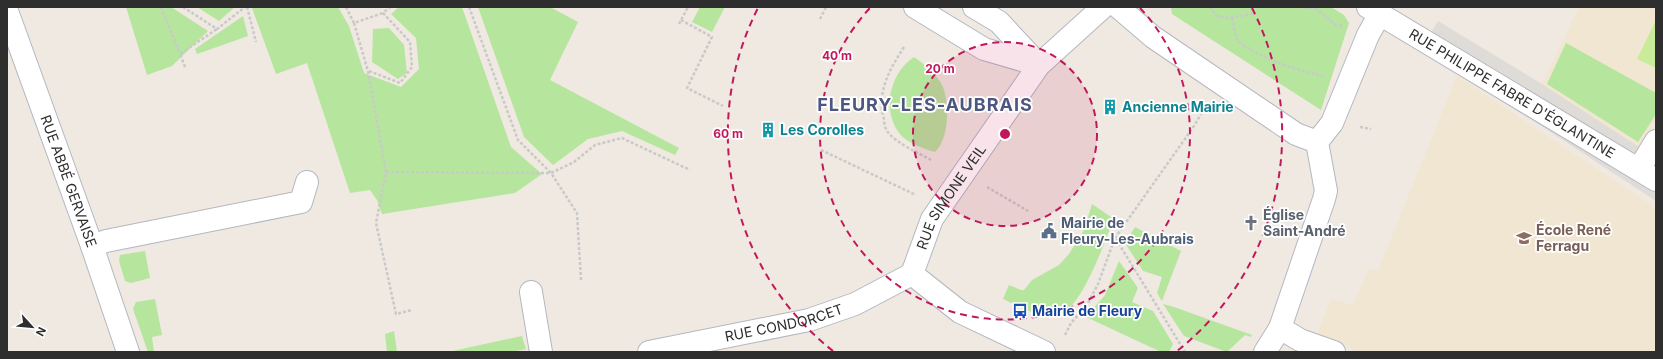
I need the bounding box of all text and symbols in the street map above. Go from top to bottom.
street label: RUE PHILIPPE FABRE D'ÉGLANTINE [1406,25,1618,161]
text: 40 m [822,48,852,63]
text: 20 m [925,61,955,76]
district label: FLEURY-LES-AUBRAIS [817,94,1033,115]
building icon: Ancienne Mairie [1101,98,1119,116]
place label: Ancienne Mairie [1122,98,1234,115]
street label: RUE ABBÉ GERVAISE [37,113,101,249]
building icon: Les Corolles [759,121,777,139]
place label: Les Corolles [780,121,864,138]
text: 60 m [713,126,743,141]
centre of rings [998,127,1012,141]
street label: RUE SIMONE VEIL [913,141,989,252]
place label: Église Saint-André [1263,205,1345,239]
place label: Mairie de Fleury-Les-Aubrais [1061,214,1194,247]
church icon: Église Saint-André [1242,214,1260,232]
place label: École René Ferragu [1536,220,1611,254]
public building icon: Mairie de Fleury-Les-Aubrais [1040,222,1058,240]
school or university icon: École René Ferragu [1515,229,1533,247]
street label: RUE CONDORCET [723,300,845,345]
bus stop icon: Mairie de Fleury [1011,302,1029,320]
place label: Mairie de Fleury [1032,302,1143,319]
north arrow [12,307,52,347]
text: N [33,325,49,338]

